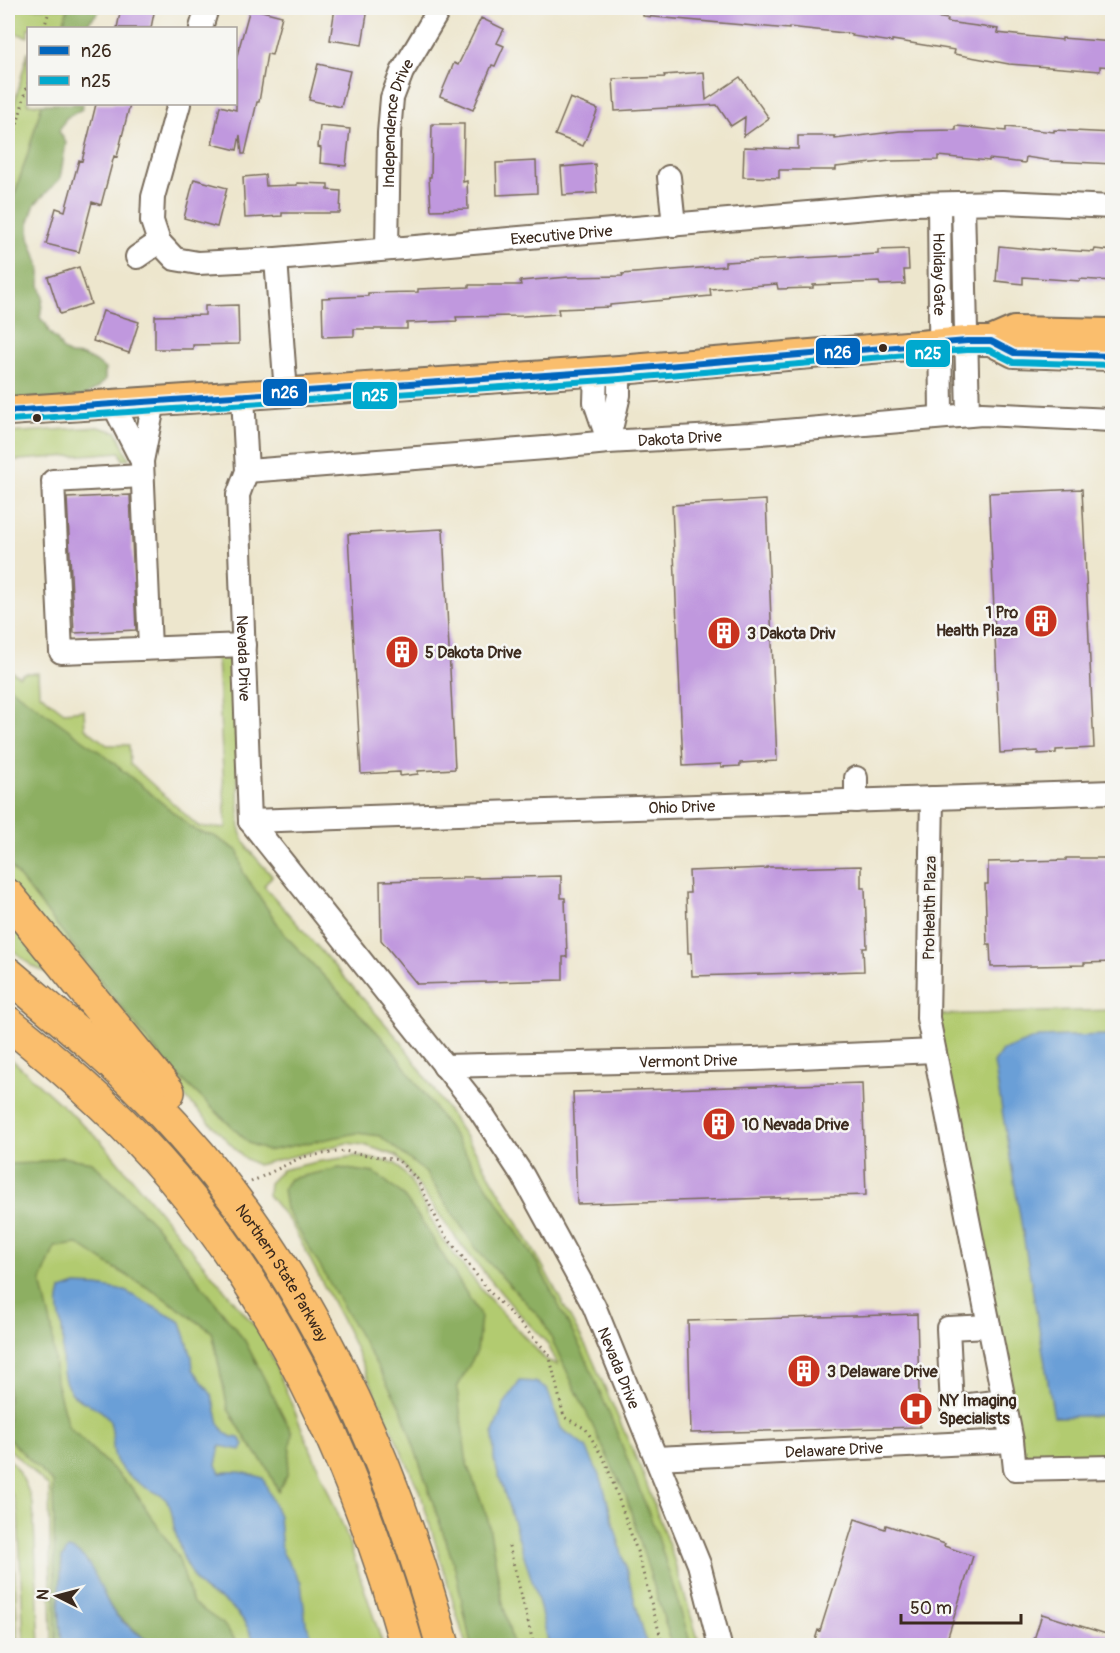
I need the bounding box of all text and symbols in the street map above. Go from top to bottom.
legend [27,27,237,105]
text: n26 [81,40,112,63]
street label: Independence Drive [379,55,419,188]
text: n25 [81,70,111,93]
street label: Executive Drive [510,221,613,250]
street label: Holiday Gate [928,232,949,316]
line badge: n26 [815,337,861,366]
line badge: n25 [905,339,951,368]
unlabelled marker [877,342,889,354]
text: n26 [824,343,852,363]
text: n25 [915,344,942,364]
line badge: n26 [262,378,308,407]
line badge: n25 [352,381,398,410]
text: n26 [271,383,299,403]
text: n25 [362,386,389,406]
unlabelled marker [31,412,43,424]
street label: Dakota Drive [637,427,723,451]
place label: 1 Pro Health Plaza [936,603,1019,641]
building icon: 1 Pro Health Plaza [1023,603,1059,639]
street label: Nevada Drive [231,615,255,702]
building icon: 3 Dakota Driv [706,615,742,651]
place label: 3 Dakota Driv [747,624,836,644]
building icon: 5 Dakota Drive [384,634,420,670]
place label: 5 Dakota Drive [425,643,523,663]
street label: Ohio Drive [648,796,716,819]
street label: ProHealth Plaza [919,856,941,960]
street label: Vermont Drive [638,1050,738,1073]
building icon: 10 Nevada Drive [701,1106,737,1142]
place label: 10 Nevada Drive [742,1115,850,1135]
street label: Northern State Parkway [231,1200,332,1346]
street label: Nevada Drive [593,1324,644,1412]
building icon: 3 Delaware Drive [786,1353,822,1389]
place label: 3 Delaware Drive [827,1362,939,1382]
hospital icon: NY Imaging Specialists [898,1391,934,1427]
place label: NY Imaging Specialists [939,1391,1017,1429]
street label: Delaware Drive [784,1438,884,1463]
north arrow [27,1566,87,1626]
scale bar [901,1587,1021,1625]
text: N [33,1588,54,1601]
text: 50 m [910,1597,952,1620]

